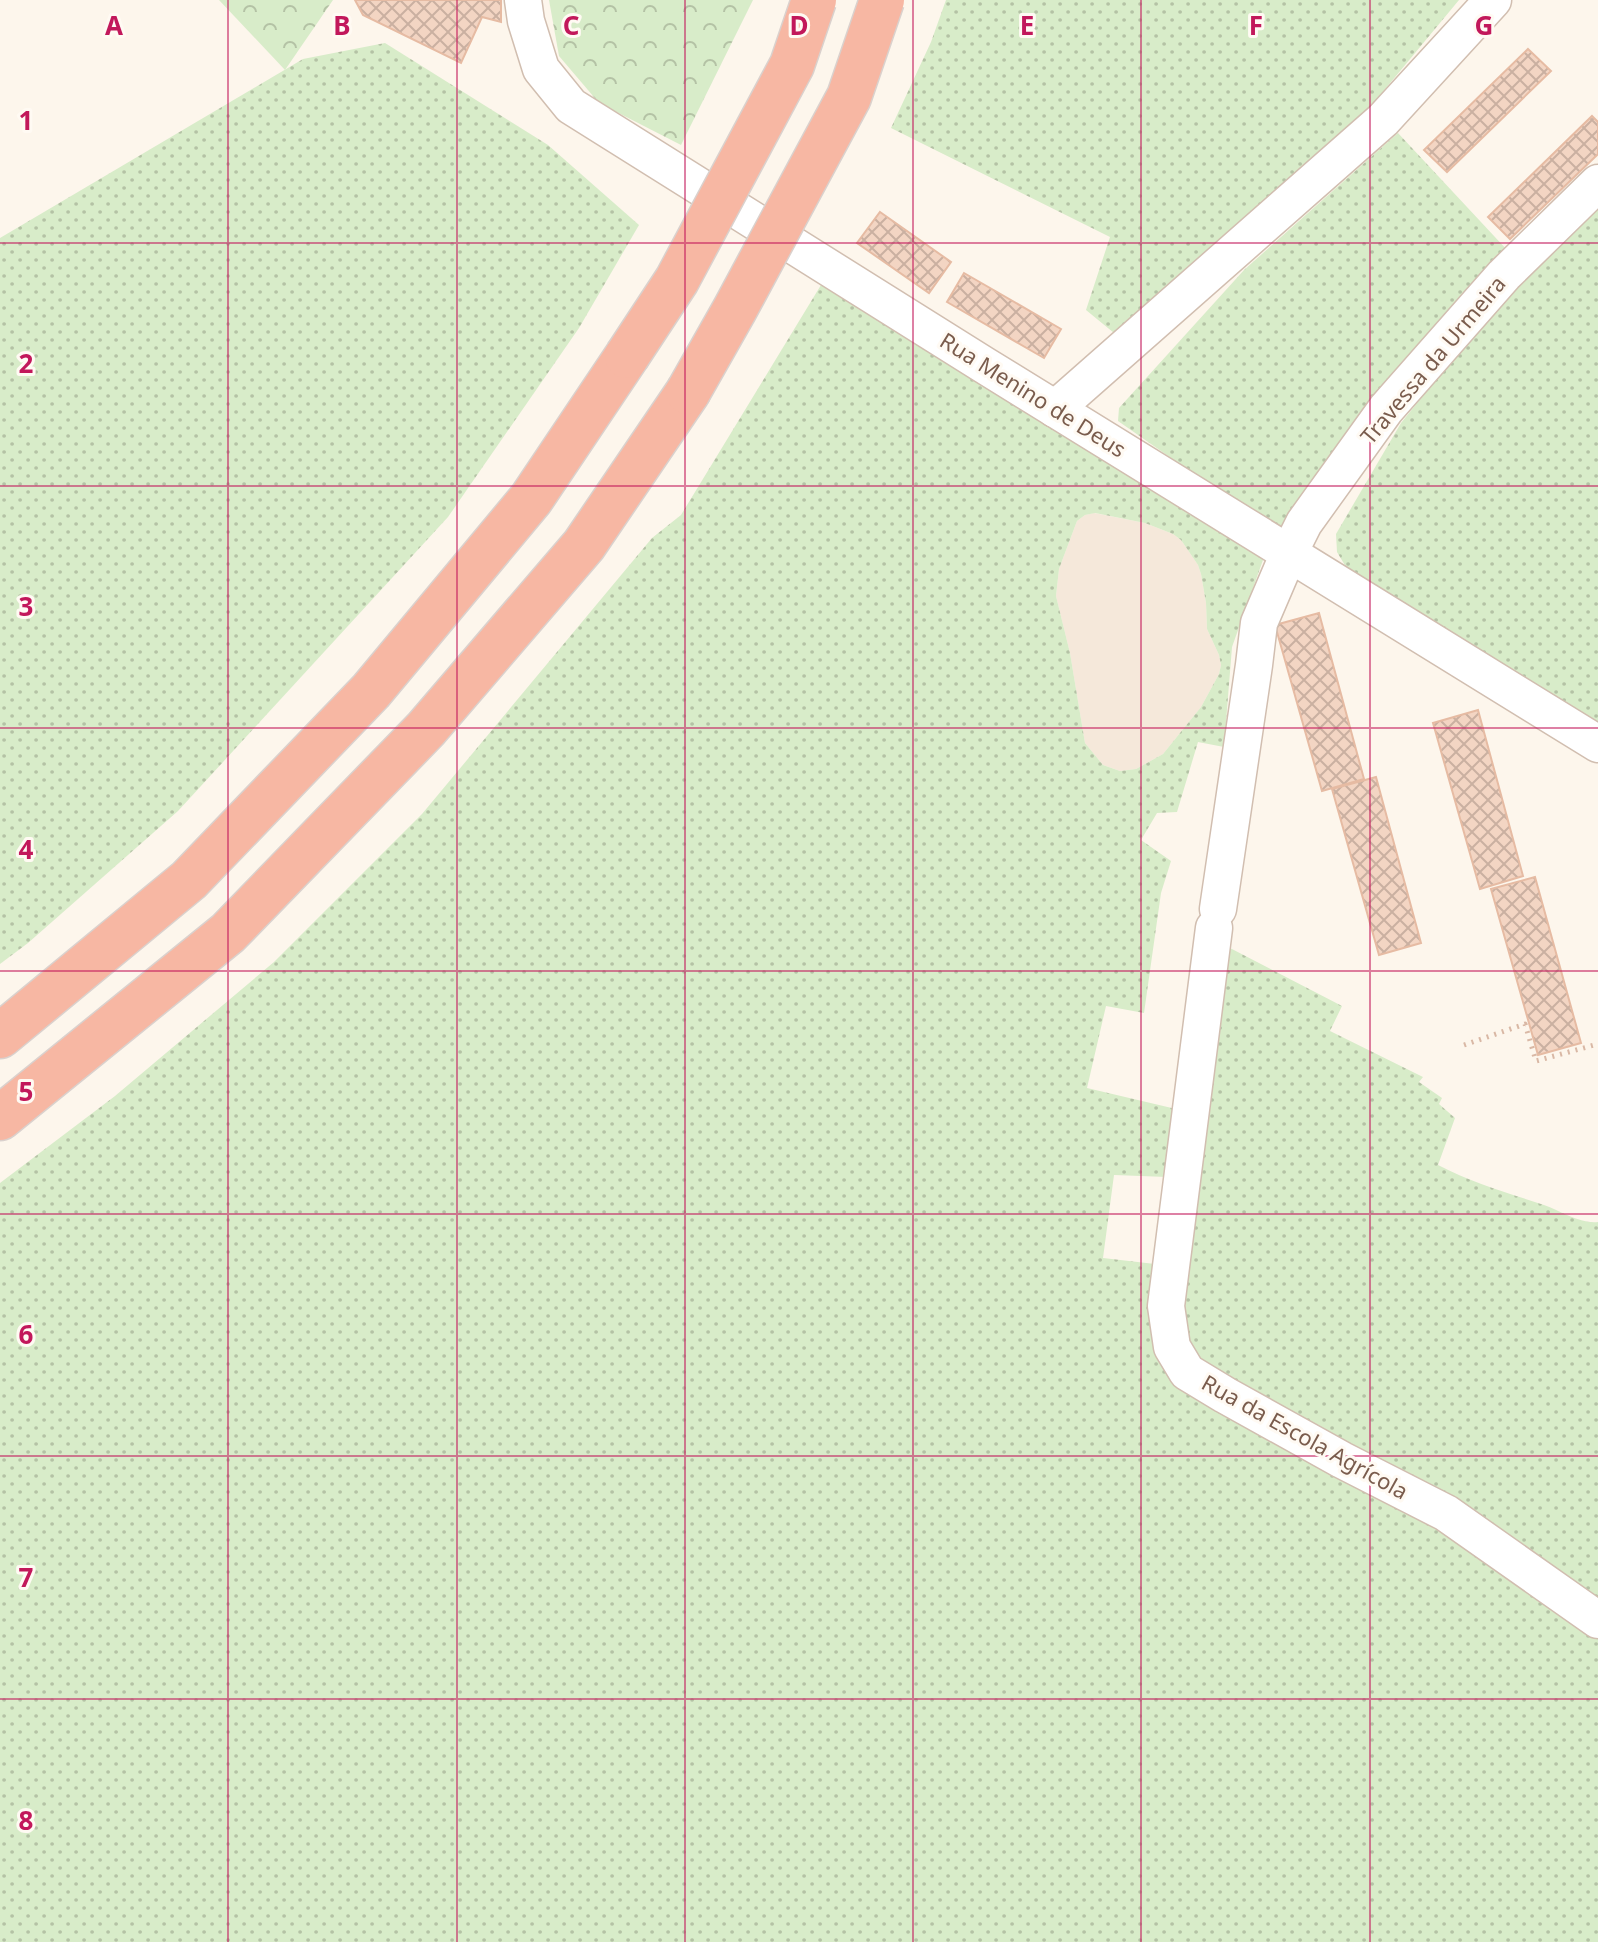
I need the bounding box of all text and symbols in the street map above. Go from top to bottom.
text: A [105,7,123,43]
text: B [333,7,351,43]
text: C [563,7,579,43]
text: D [789,7,809,43]
text: E [1020,7,1034,43]
text: F [1249,7,1263,43]
text: G [1475,7,1493,43]
text: 1 [19,102,33,138]
street label: Travessa da Urmeira [1353,269,1512,450]
street label: Rua Menino de Deus [935,325,1132,464]
text: 2 [19,345,34,381]
text: 3 [19,588,33,624]
text: 4 [19,831,34,867]
text: 5 [19,1073,33,1109]
text: 6 [19,1316,34,1352]
street label: Rua da Escola Agrícola [1197,1367,1414,1505]
text: 7 [19,1559,34,1595]
text: 8 [19,1802,33,1838]

